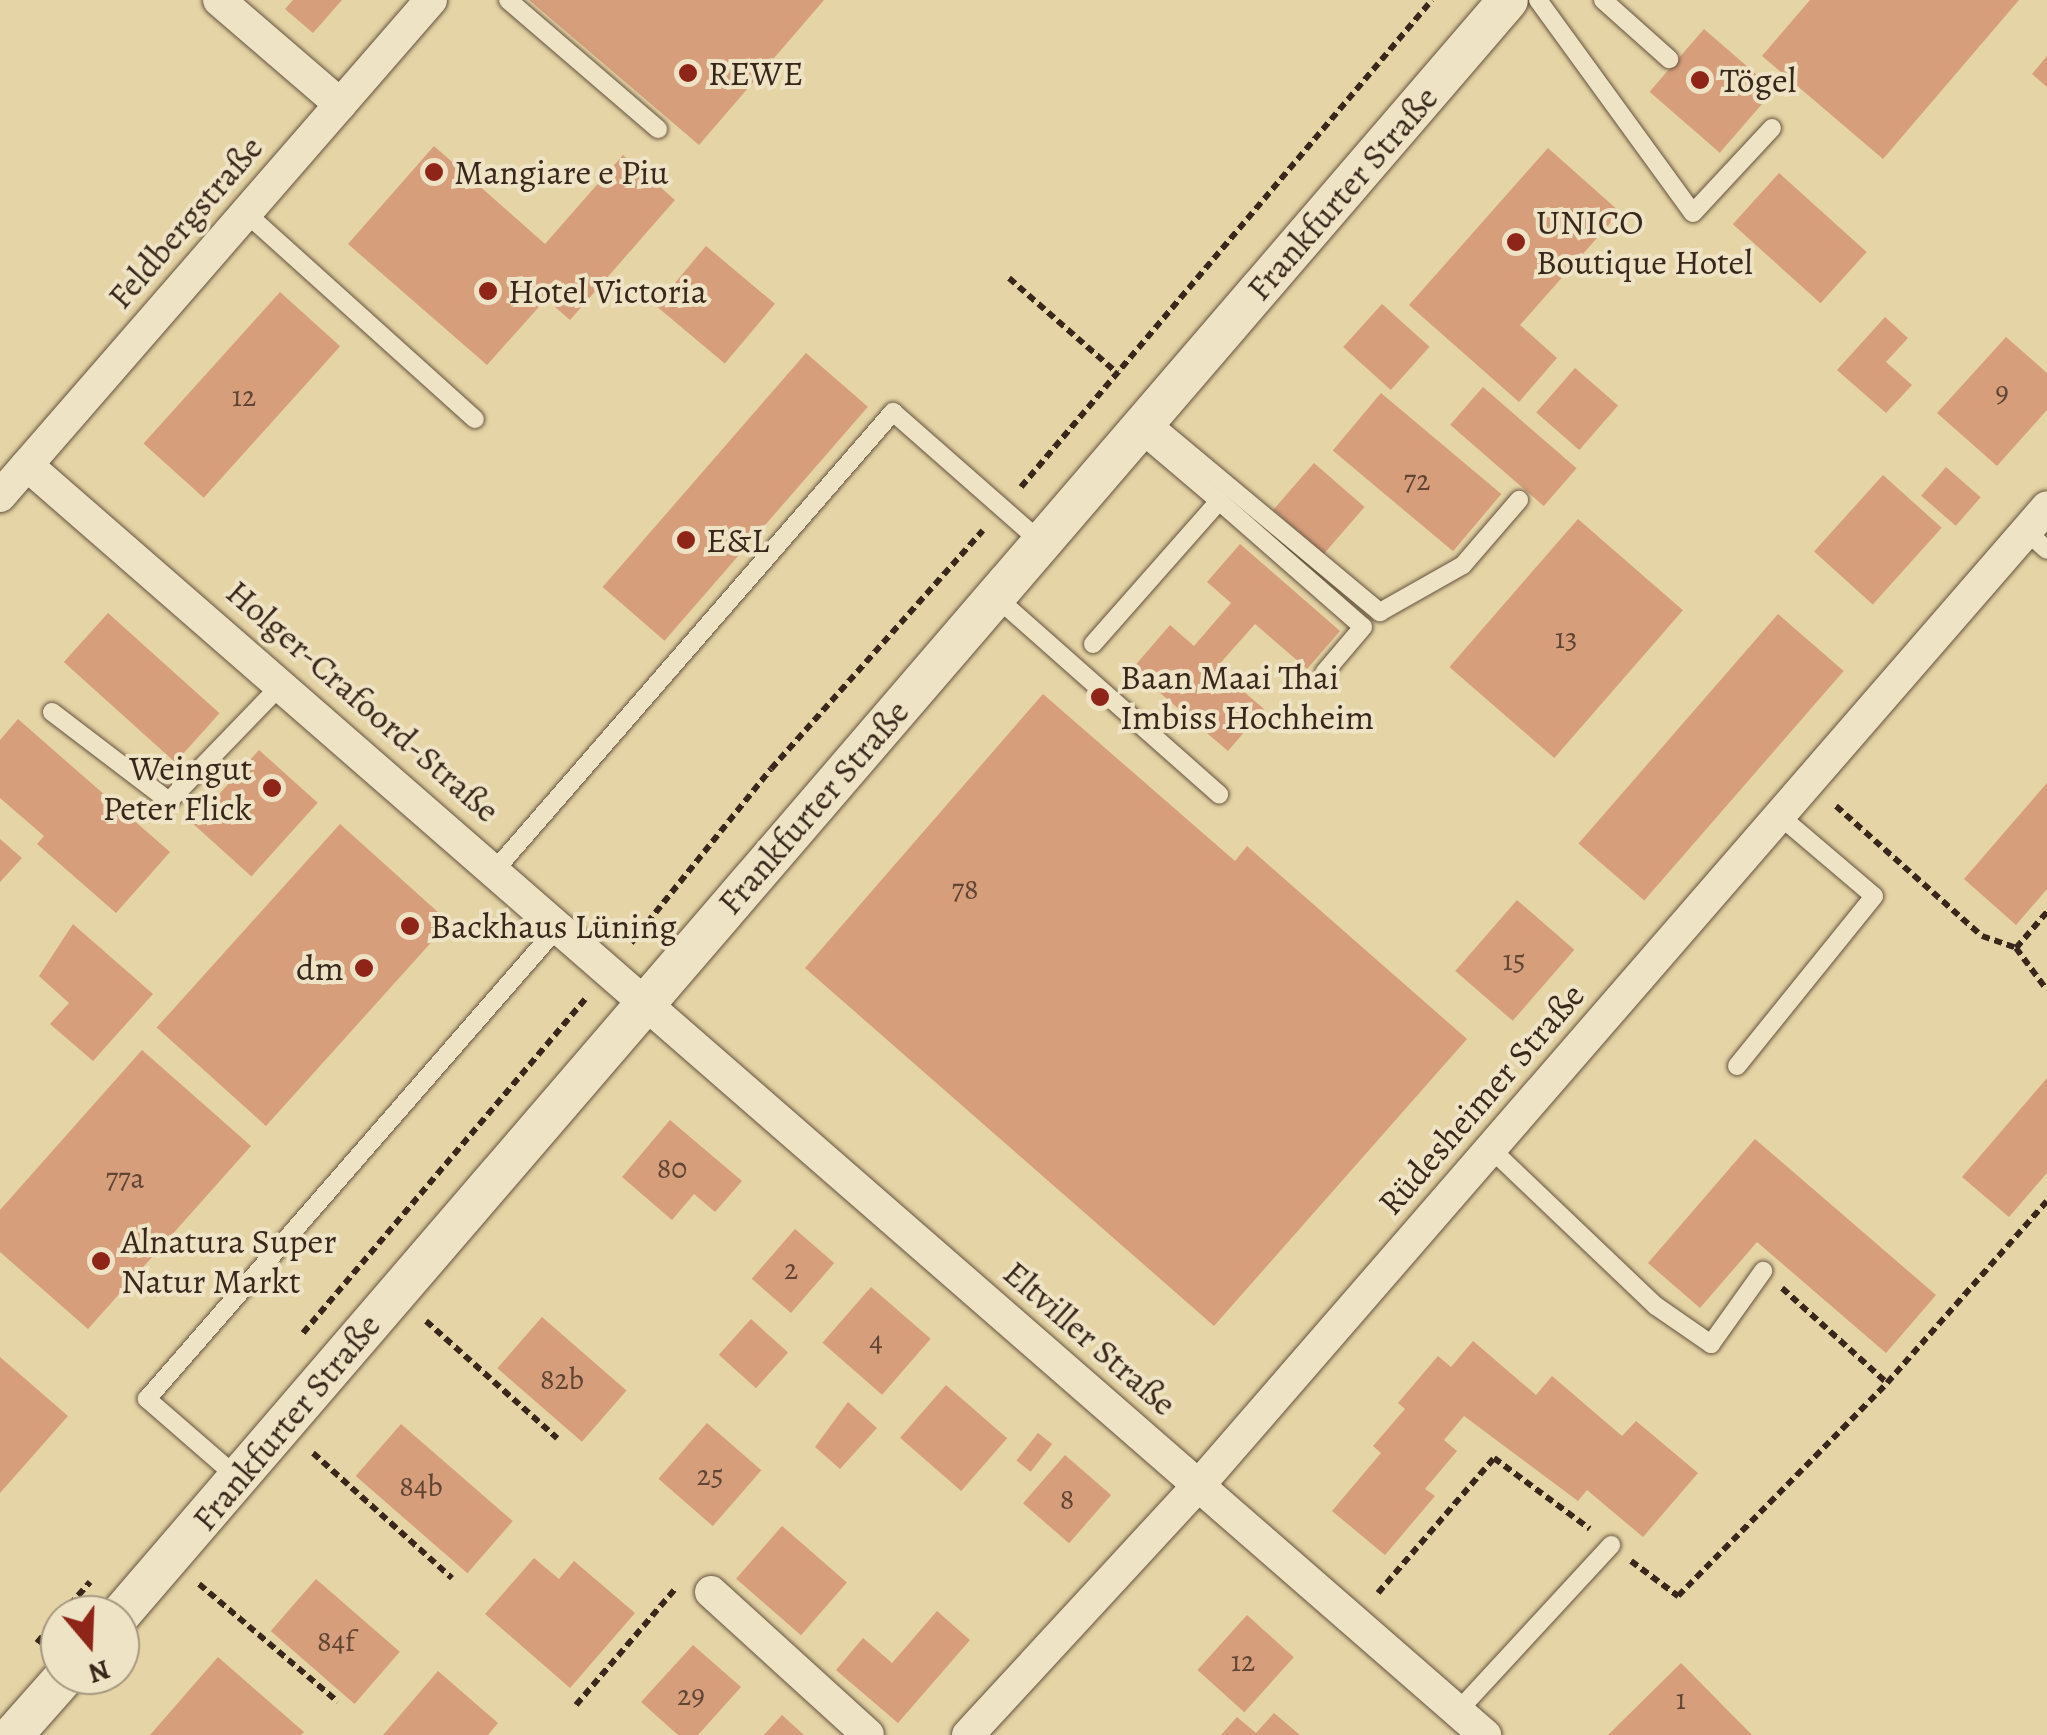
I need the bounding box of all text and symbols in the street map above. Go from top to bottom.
place label: REWE [708,52,803,94]
place label: Tögel [1720,59,1796,101]
marker: REWE [677,62,699,84]
marker: Tögel [1689,69,1711,91]
street label: Frankfurter Straße [1237,77,1447,309]
street label: Feldbergstraße [99,127,271,317]
place label: Mangiare e Piu [454,151,669,193]
marker: Mangiare e Piu [423,161,445,183]
place label: UNICO Boutique Hotel [1536,201,1753,283]
marker: UNICO Boutique Hotel [1505,231,1527,253]
place label: Hotel Victoria [508,270,707,312]
marker: Hotel Victoria [477,280,499,302]
house number: 9 [1995,374,2009,410]
house number: 12 [232,378,256,414]
house number: 72 [1404,462,1430,498]
place label: E&L [706,519,769,561]
marker: E&L [675,529,697,551]
street label: Holger-Crafoord-Straße [218,571,508,831]
house number: 13 [1555,620,1577,656]
place label: Baan Maai Thai Imbiss Hochheim [1120,656,1374,738]
marker: Baan Maai Thai Imbiss Hochheim [1089,686,1111,708]
street label: Frankfurter Straße [708,691,918,923]
place label: Weingut Peter Flick [102,747,252,829]
marker: Weingut Peter Flick [261,777,283,799]
house number: 78 [951,871,979,907]
place label: Backhaus Lüning [430,905,677,947]
marker: Backhaus Lüning [399,915,421,937]
house number: 15 [1502,942,1526,978]
place label: dm [296,947,344,989]
marker: dm [353,957,375,979]
street label: Rüdesheimer Straße [1369,975,1593,1223]
house number: 80 [657,1150,687,1186]
house number: 77a [105,1160,145,1196]
place label: Alnatura Super Natur Markt [121,1220,337,1302]
marker: Alnatura Super Natur Markt [90,1250,112,1272]
house number: 2 [784,1251,798,1287]
street label: Eltviller Straße [995,1252,1185,1424]
street label: Frankfurter Straße [183,1305,389,1539]
house number: 4 [869,1323,883,1359]
house number: 82b [540,1361,584,1397]
house number: 25 [696,1457,724,1493]
house number: 84b [399,1468,443,1504]
house number: 8 [1060,1481,1074,1517]
north arrow [40,1595,140,1695]
house number: 84f [317,1623,355,1659]
house number: 12 [1231,1643,1255,1679]
text: N [83,1650,115,1693]
house number: 29 [677,1677,705,1713]
house number: 1 [1676,1681,1686,1717]

